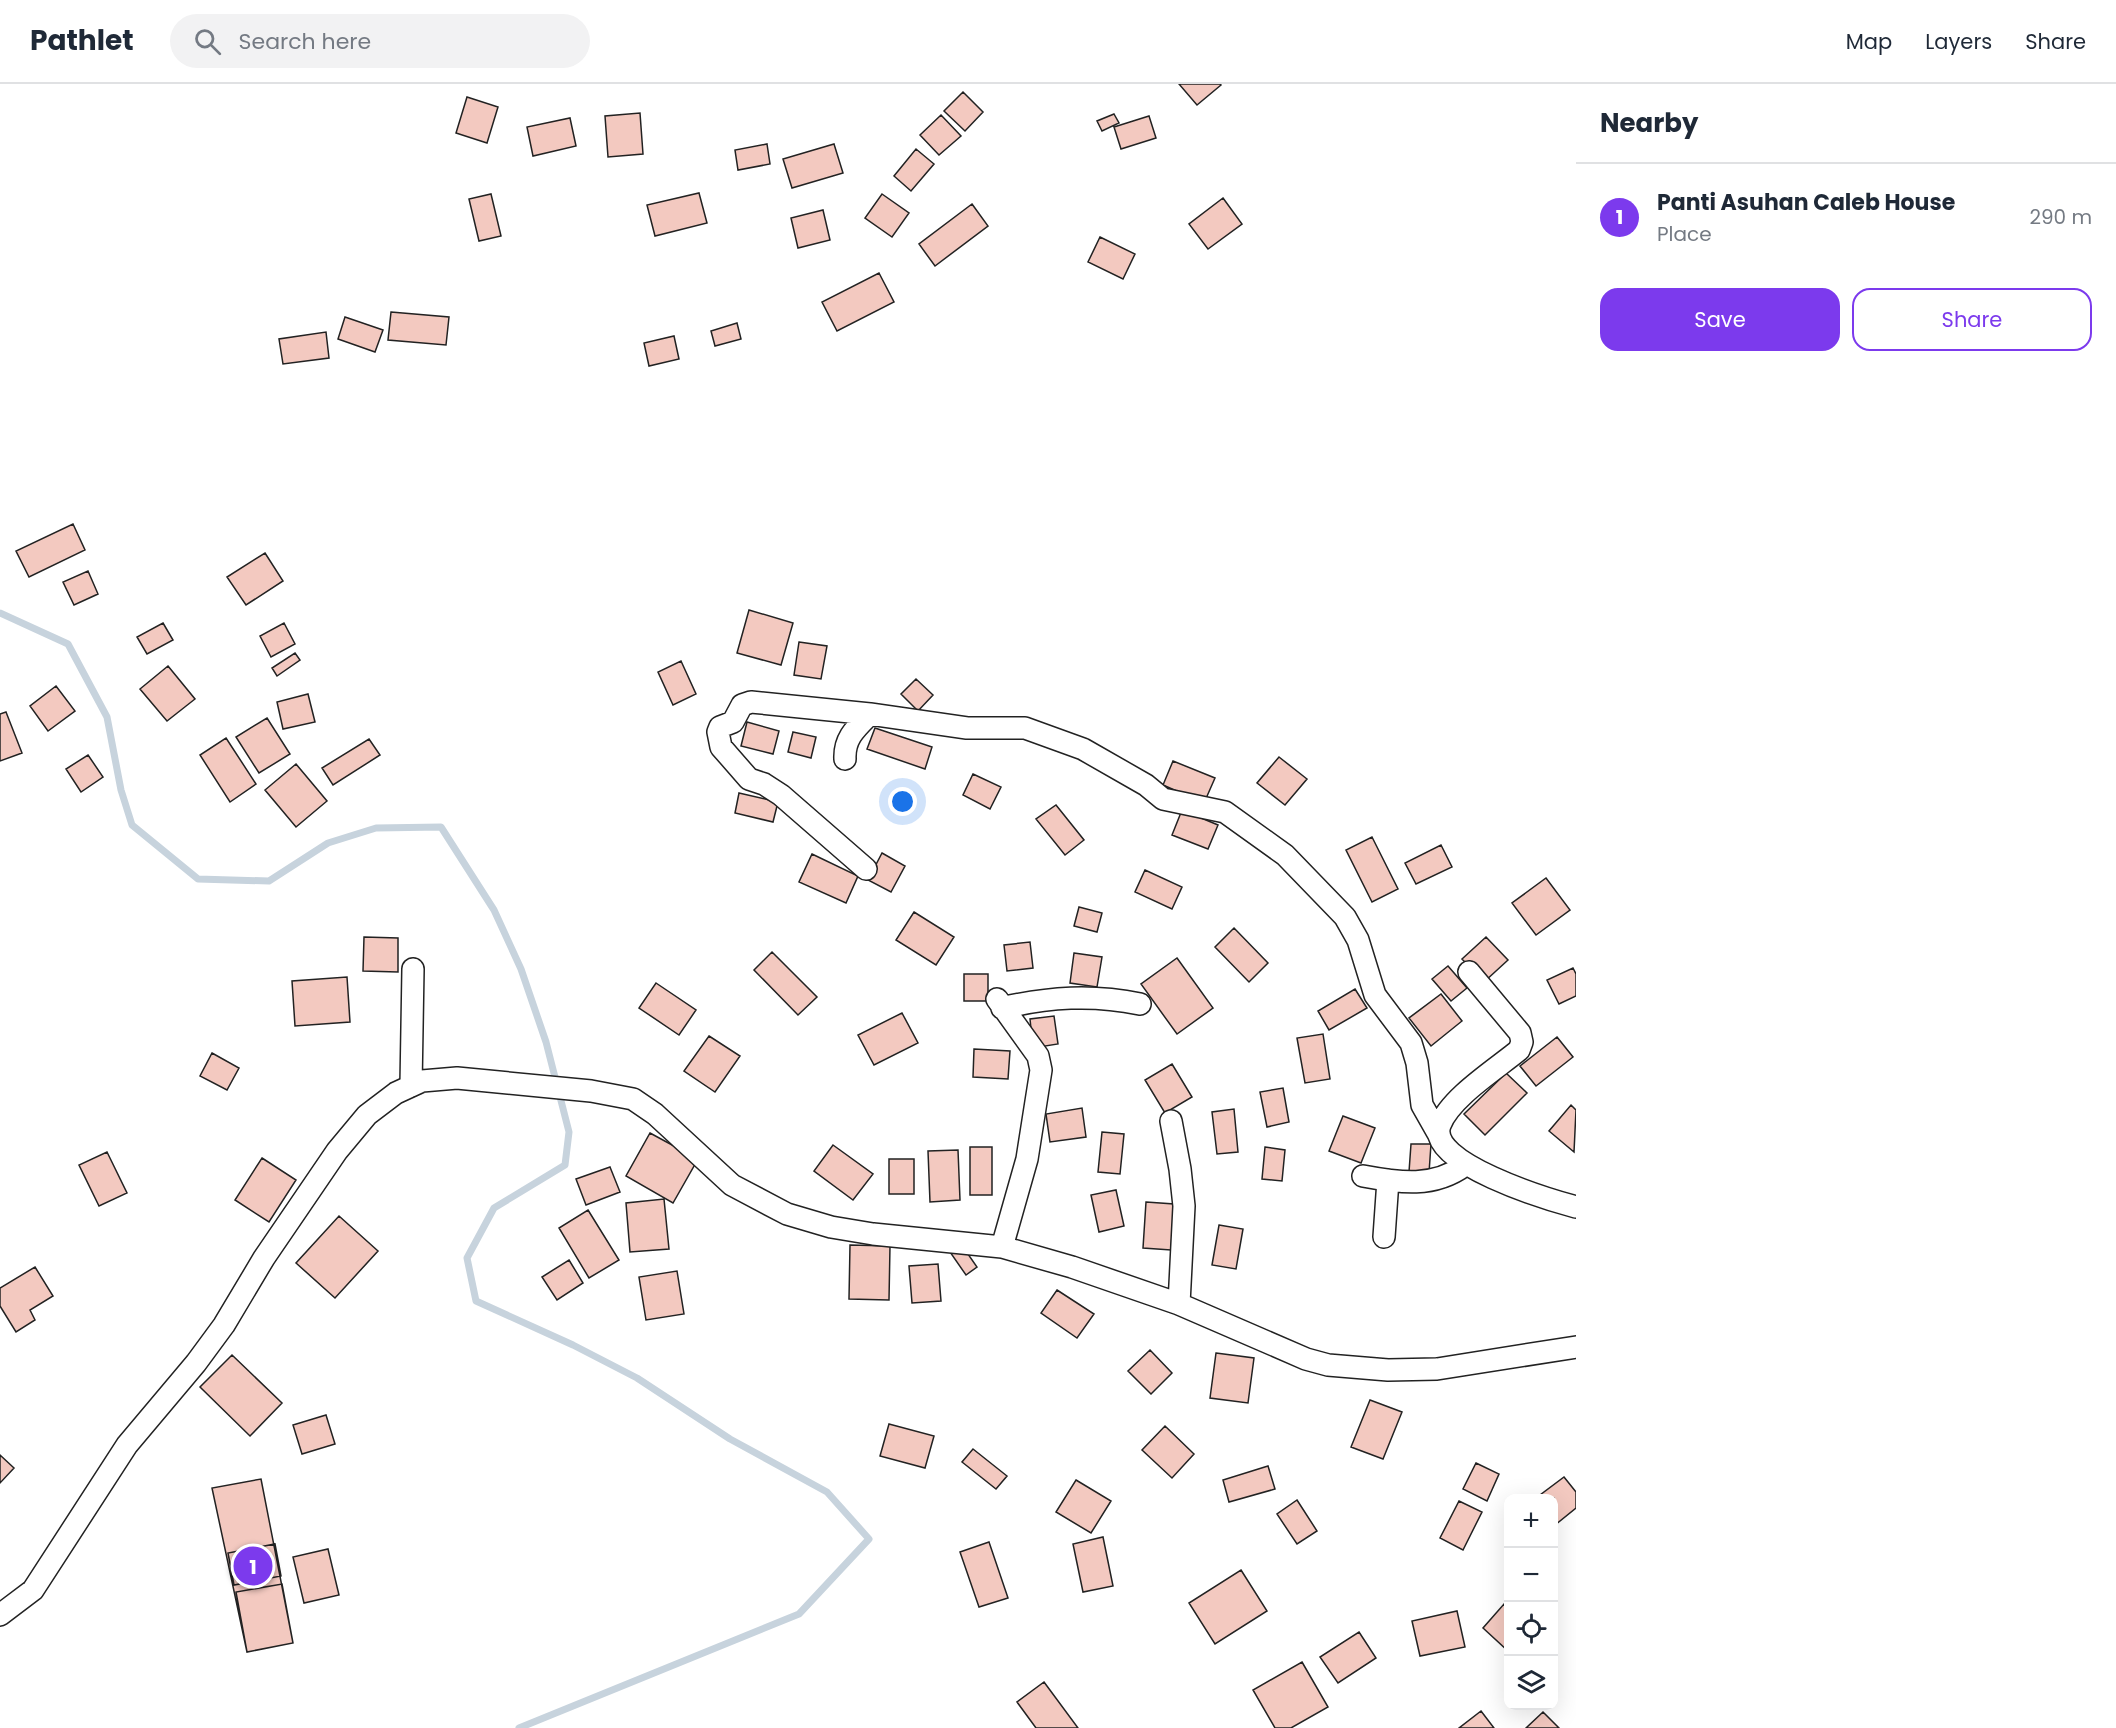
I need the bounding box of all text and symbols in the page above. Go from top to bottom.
search box [170,14,590,68]
text: Pathlet [30,21,134,60]
icon: search [191,25,224,58]
text: Search here [239,26,371,57]
text: Map [1846,27,1892,56]
text: Layers [1925,27,1992,56]
text: Share [2025,27,2086,56]
text: Nearby [1600,105,1698,141]
text: Panti Asuhan Caleb House [1657,187,1955,218]
text: 1 [1616,203,1623,231]
text: 290 m [2029,203,2092,231]
text: Place [1657,220,1712,248]
button: Save [1600,288,1840,351]
button: Share [1852,288,2092,351]
your location [888,787,917,816]
map controls [1504,1494,1558,1710]
button: + [1504,1494,1558,1548]
pin: 1 [234,1544,272,1588]
button: − [1504,1548,1558,1602]
button: locate [1504,1602,1558,1656]
button: layers [1504,1656,1558,1710]

